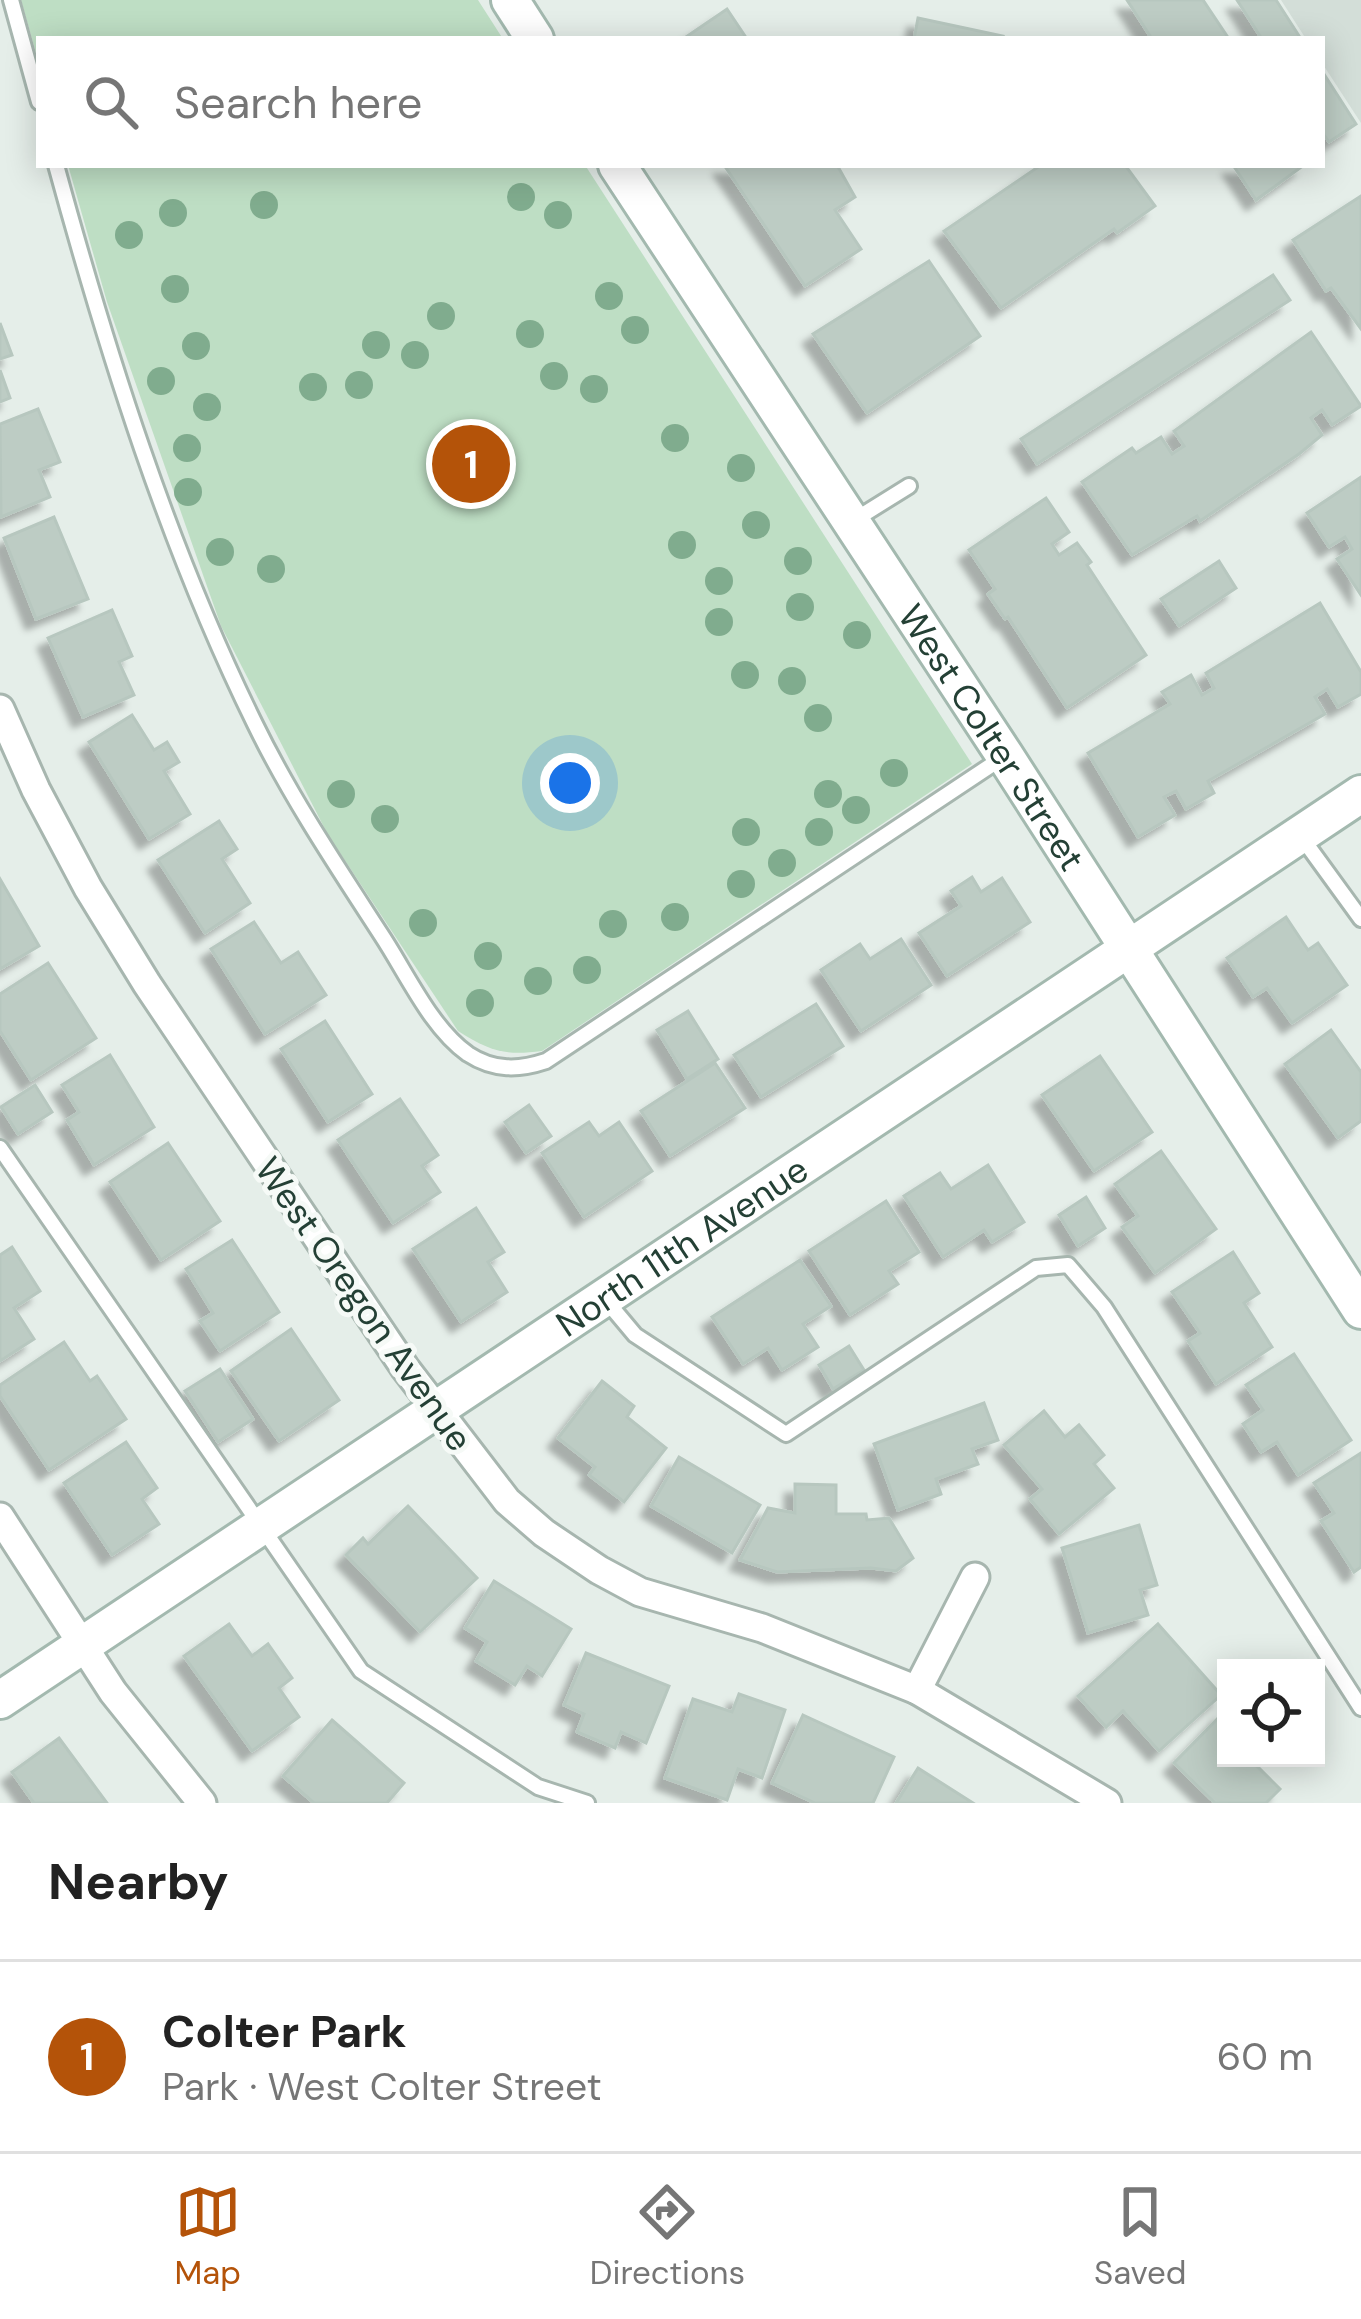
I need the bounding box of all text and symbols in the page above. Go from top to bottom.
search box [36,36,1325,168]
icon: search [78,69,144,135]
text: Search here [174,73,422,132]
pin: 1 [432,419,510,509]
street label: West Colter Street [888,595,1096,879]
your location [540,753,600,813]
street label: North 11th Avenue [547,1145,817,1347]
street label: West Oregon Avenue [245,1148,483,1460]
map controls [1217,1659,1325,1767]
button: locate [1217,1659,1325,1767]
text: Nearby [48,1848,229,1915]
text: Colter Park [162,2002,407,2061]
text: 1 [80,2031,94,2082]
text: 60 m [1217,2031,1313,2082]
text: Park · West Colter Street [162,2061,602,2112]
tab: Map [174,2179,241,2294]
tab: Directions [590,2179,745,2294]
tab: Saved [1094,2179,1187,2294]

